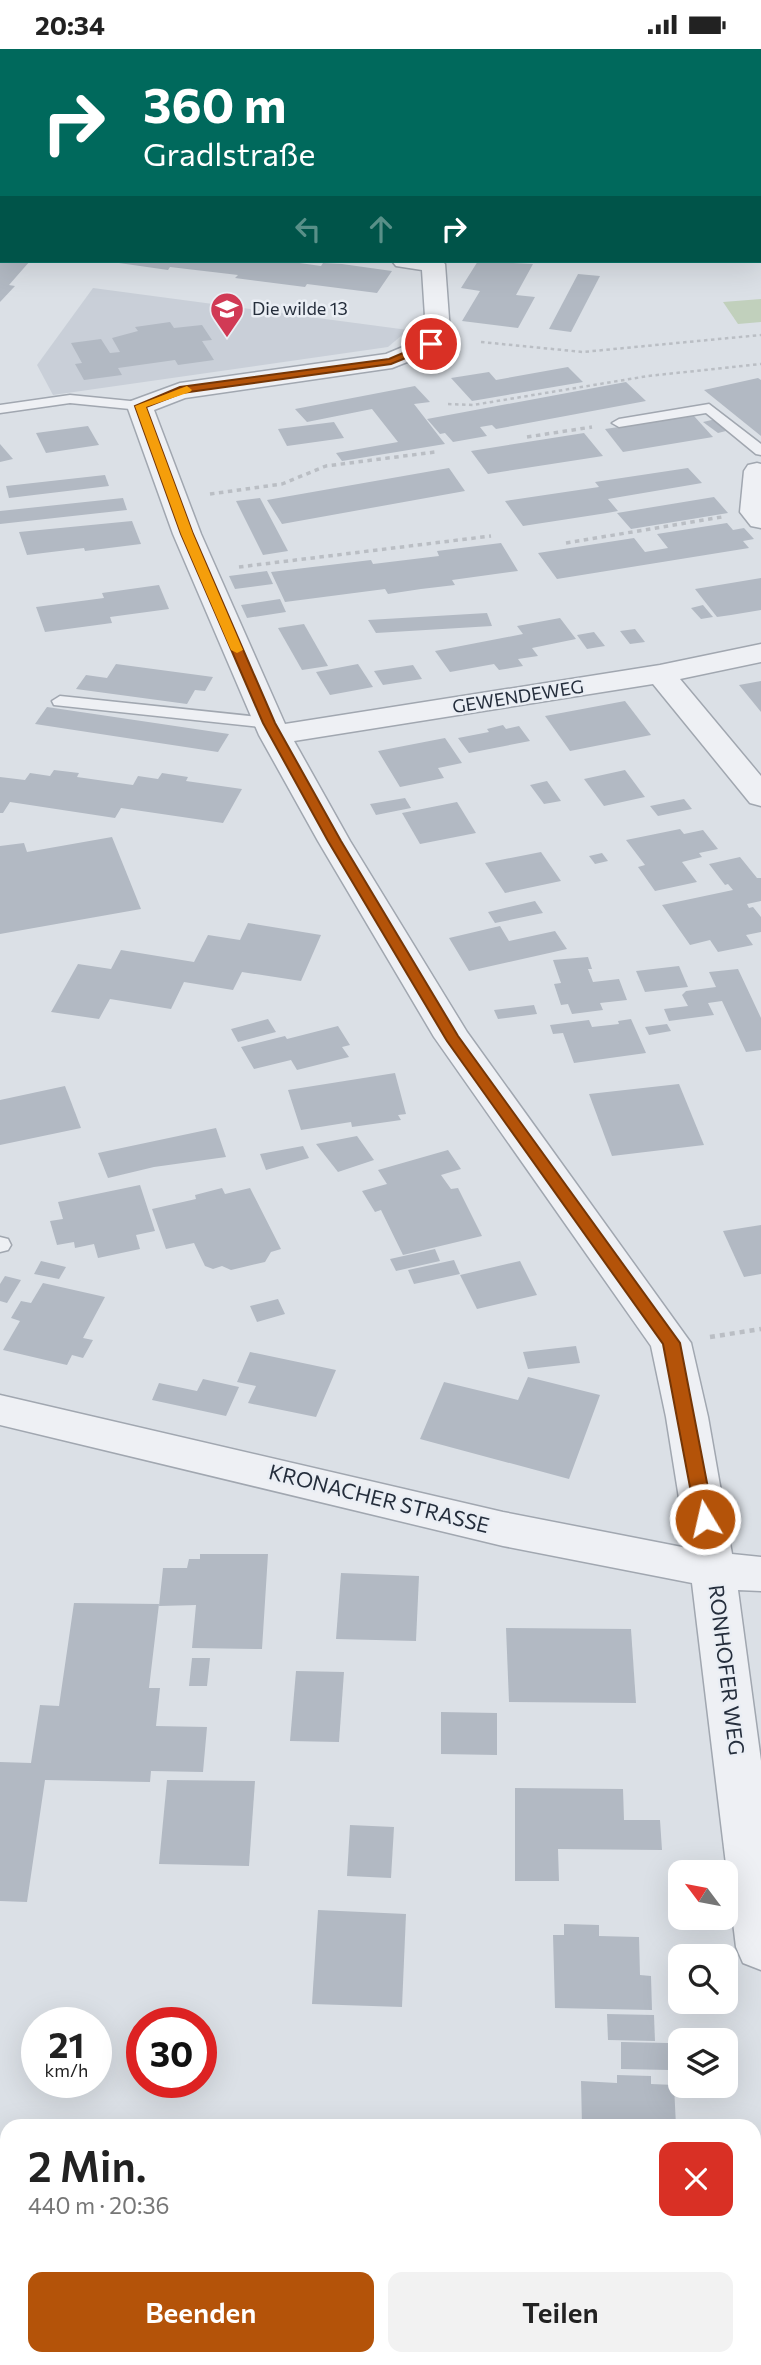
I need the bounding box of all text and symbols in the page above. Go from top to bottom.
text: 20:34 [35,9,105,40]
text: 360 m [143,73,286,133]
icon: right [28,77,119,168]
text: Gradlstraße [143,133,315,173]
icon: left [289,210,327,248]
icon: ahead [362,210,400,248]
icon: right [435,210,473,248]
school or university icon: Die wilde 13 [208,290,246,339]
place label: Die wilde 13 [252,297,348,319]
pin [401,314,461,374]
icon: arrive [412,325,450,363]
street label: GEWENDEWEG [451,675,585,717]
street label: KRONACHER STRASSE [266,1458,492,1537]
position arrow [668,1482,742,1556]
street label: RONHOFER WEG [705,1583,750,1756]
north arrow [668,1860,738,1930]
map controls [668,1860,738,2098]
button: search [668,1944,738,2014]
speed limit sign: 30 [126,2007,217,2098]
text: 21 [49,2022,84,2065]
button: layers [668,2028,738,2098]
text: km/h [45,2059,88,2081]
text: 2 Min. [28,2139,146,2191]
button: close [659,2142,733,2216]
text: 440 m · 20:36 [28,2191,170,2219]
button: Beenden [28,2272,374,2352]
button: Teilen [388,2272,733,2352]

